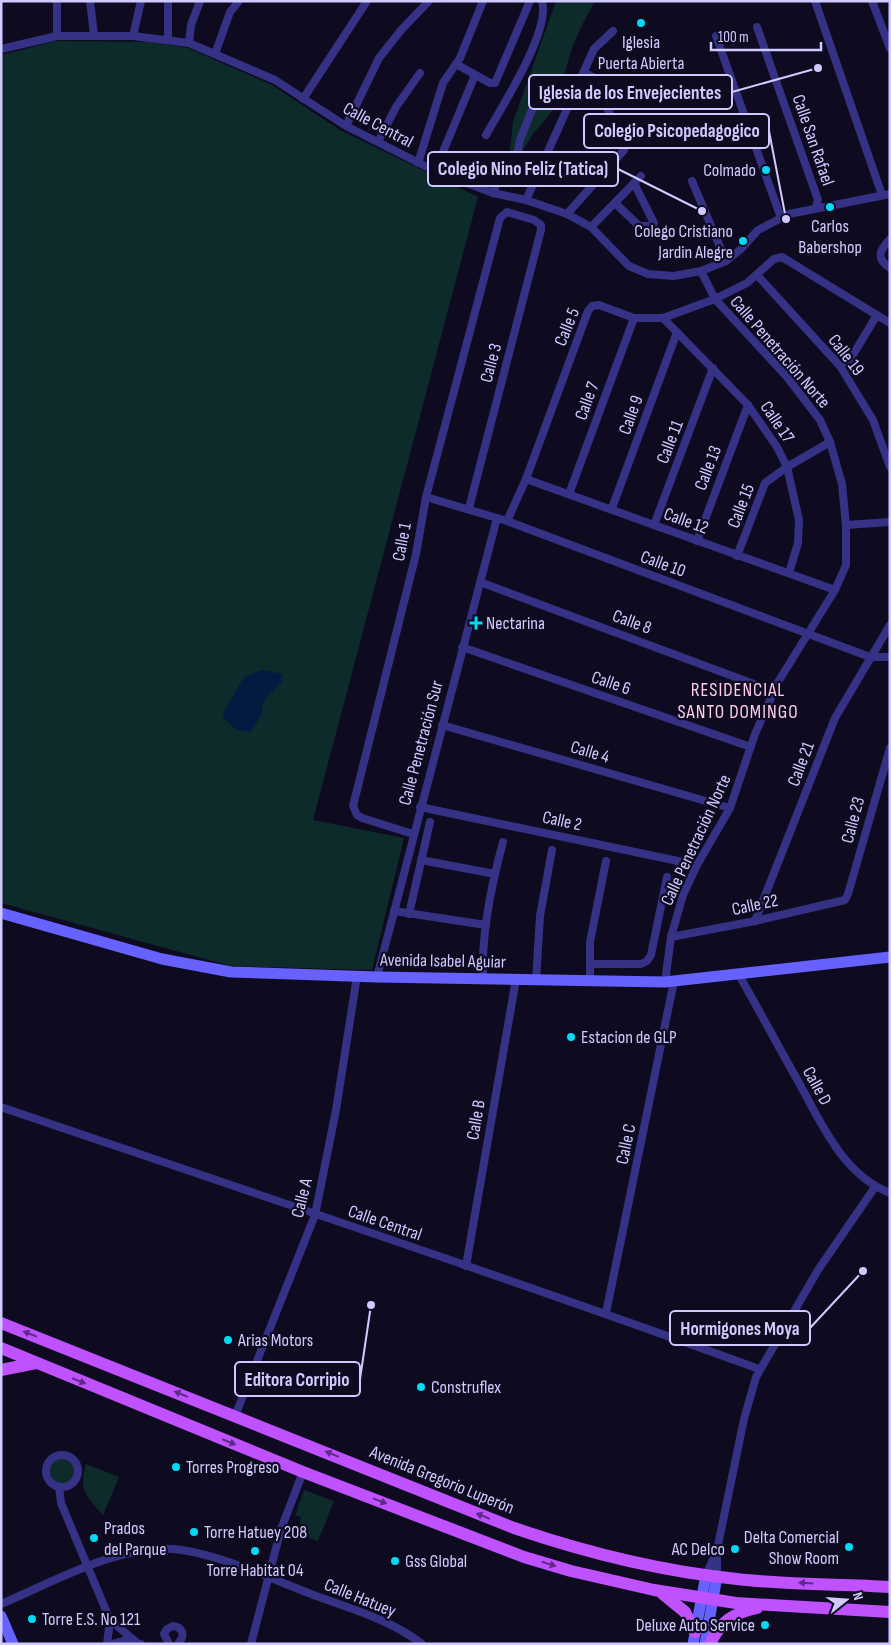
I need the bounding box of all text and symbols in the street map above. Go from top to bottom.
marker: Iglesia Puerta Abierta [635,17,647,29]
scale bar [711,20,821,52]
text: 100 m [718,28,749,47]
place label: Iglesia Puerta Abierta [598,32,684,74]
callout: Iglesia de los Envejecientes [529,75,732,109]
text: Iglesia de los Envejecientes [539,82,721,105]
street label: Calle San Rafael [788,92,838,188]
street label: Calle Central [339,98,417,152]
callout: Colegio Psicopedagogico [584,114,769,148]
text: Colegio Psicopedagogico [594,120,760,143]
callout: Colegio Nino Feliz (Tatica) [428,152,618,186]
text: Colegio Nino Feliz (Tatica) [438,158,608,181]
place label: Colmado [703,160,756,181]
marker: Colmado [760,164,772,176]
marker: Carlos Babershop [824,201,836,213]
place label: Carlos Babershop [798,216,862,258]
place label: Colego Cristiano Jardin Alegre [634,221,733,263]
marker: Colego Cristiano Jardin Alegre [737,235,749,247]
street label: Calle Penetración Norte [725,291,835,413]
street label: Calle 5 [550,305,584,349]
street label: Calle 19 [823,330,869,380]
street label: Calle 3 [476,341,506,385]
street label: Calle 7 [570,378,604,423]
street label: Calle 9 [614,393,648,437]
street label: Calle 17 [756,397,799,447]
street label: Calle 11 [652,417,688,467]
street label: Calle 13 [690,443,726,493]
street label: Calle 15 [723,481,759,531]
street label: Calle 12 [661,503,711,539]
street label: Calle 1 [388,520,416,563]
street label: Calle 10 [638,546,688,582]
street label: Calle 8 [610,605,655,639]
place label: Nectarina [486,613,545,634]
marker: Nectarina [470,617,482,629]
street label: Calle 6 [589,667,633,699]
street label: Calle Penetración Sur [394,678,448,808]
district label: RESIDENCIAL SANTO DOMINGO [677,679,799,724]
street label: Calle 4 [568,736,612,768]
street label: Calle 21 [783,738,819,789]
street label: Calle Penetración Norte [656,771,736,909]
street label: Calle 23 [837,795,869,845]
street label: Calle 2 [540,807,584,835]
street label: Calle 22 [730,890,780,920]
street label: Avenida Isabel Aguiar [379,949,506,973]
place label: Estacion de GLP [581,1027,677,1048]
marker: Estacion de GLP [565,1031,577,1043]
street label: Calle D [798,1063,836,1109]
street label: Calle B [462,1098,490,1142]
street label: Calle C [611,1122,641,1166]
street label: Calle A [287,1176,317,1220]
street label: Calle Central [345,1201,425,1245]
callout: Hormigones Moya [670,1311,810,1345]
text: Hormigones Moya [680,1318,800,1341]
one-way arrow [22,1330,37,1338]
place label: Arias Motors [237,1330,313,1351]
marker: Arias Motors [222,1334,234,1346]
callout: Editora Corripio [235,1362,360,1396]
text: Editora Corripio [245,1369,349,1392]
one-way arrow [71,1377,86,1385]
place label: Construflex [431,1377,501,1398]
marker: Construflex [415,1381,427,1393]
one-way arrow [173,1390,188,1398]
one-way arrow [222,1438,236,1446]
street label: Avenida Gregorio Luperón [366,1441,517,1518]
one-way arrow [324,1450,339,1458]
place label: Torres Progreso [186,1457,279,1478]
marker: Torres Progreso [170,1461,182,1473]
one-way arrow [373,1498,387,1506]
one-way arrow [475,1511,490,1519]
place label: Prados del Parque [104,1518,166,1560]
place label: Torre Hatuey 208 [204,1522,307,1543]
marker: Torre Hatuey 208 [188,1526,200,1538]
place label: Delta Comercial Show Room [744,1527,839,1569]
marker: Prados del Parque [88,1532,100,1544]
place label: AC Delco [671,1539,725,1560]
marker: Delta Comercial Show Room [843,1541,855,1553]
marker: AC Delco [729,1543,741,1555]
marker: Torre Habitat 04 [249,1545,261,1557]
place label: Gss Global [405,1551,467,1572]
marker: Gss Global [389,1555,401,1567]
place label: Torre Habitat 04 [207,1560,304,1581]
one-way arrow [541,1561,556,1569]
street label: Calle Hatuey [321,1574,399,1622]
north arrow [821,1575,871,1625]
one-way arrow [798,1579,814,1587]
text: N [849,1590,867,1602]
place label: Torre E.S. No 121 [42,1609,141,1630]
marker: Torre E.S. No 121 [26,1613,38,1625]
place label: Deluxe Auto Service [636,1615,755,1636]
marker: Deluxe Auto Service [759,1619,771,1631]

